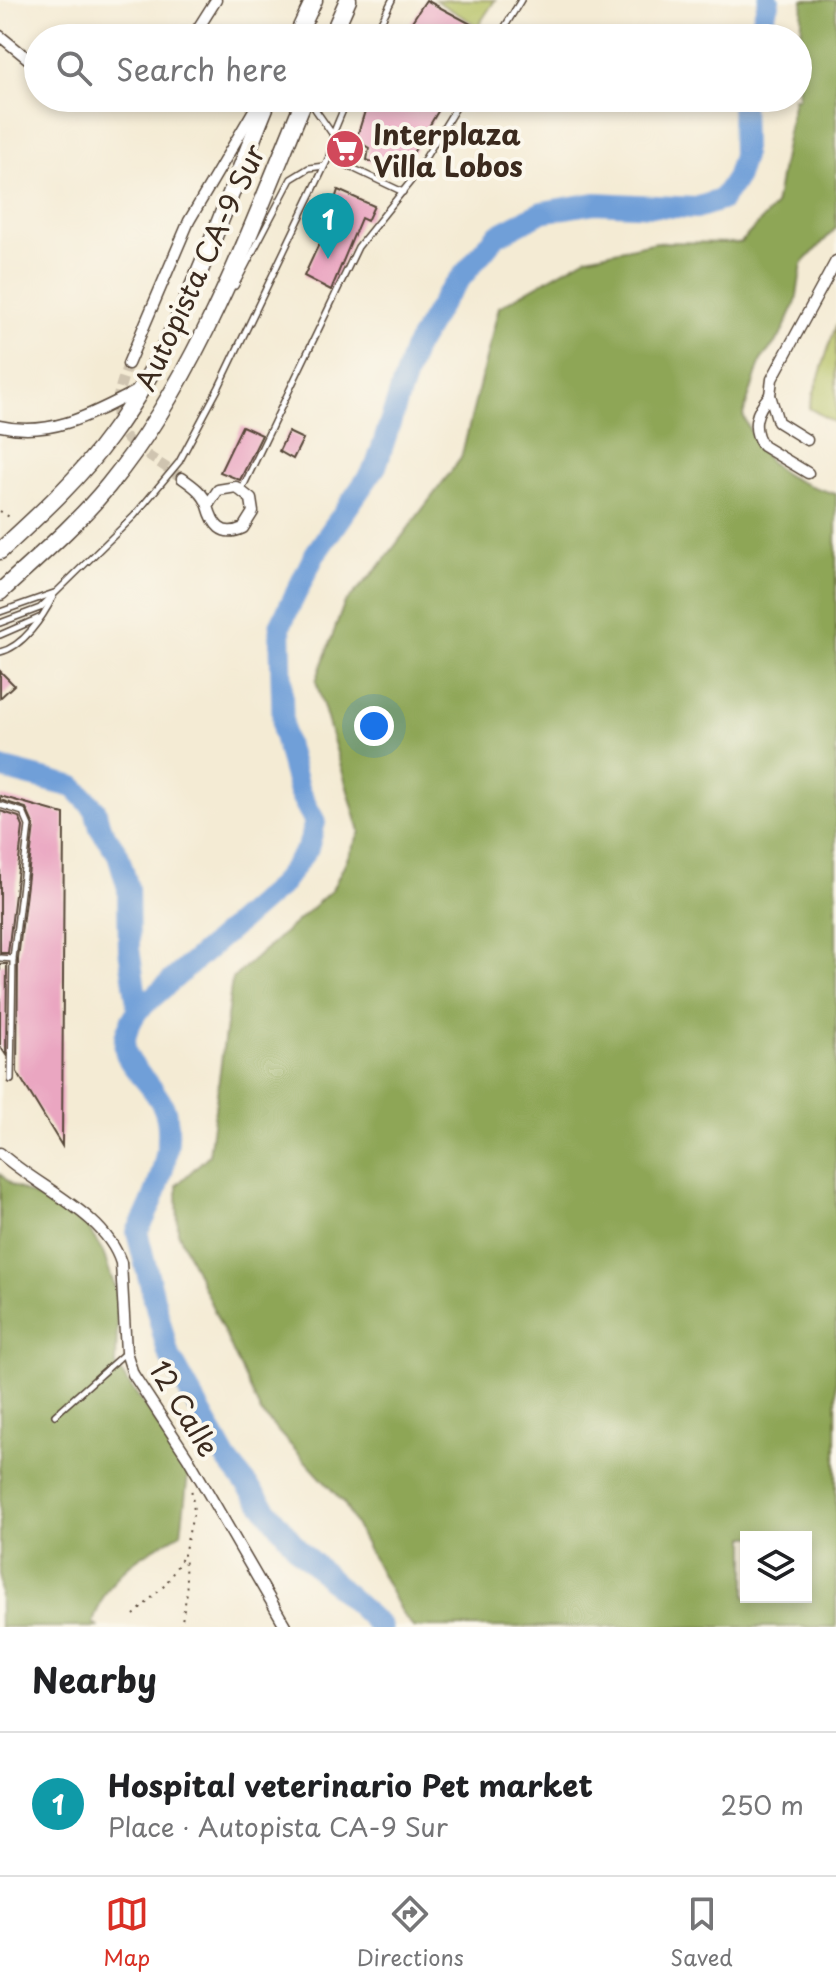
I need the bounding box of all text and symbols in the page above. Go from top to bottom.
search box [24,24,812,112]
icon: search [52,46,96,90]
text: Search here [116,46,288,91]
place label: Interplaza Villa Lobos [373,112,523,187]
supermarket icon: Interplaza Villa Lobos [324,128,366,170]
street label: Autopista CA-9 Sur [123,136,275,398]
pin: 1 [302,193,354,259]
your location [354,706,394,746]
street label: 12 Calle [139,1352,231,1464]
map controls [740,1531,812,1603]
button: layers [740,1531,812,1603]
text: Nearby [32,1653,157,1705]
text: Hospital veterinario Pet market [108,1762,593,1807]
text: 1 [52,1785,64,1824]
text: 250 m [720,1785,804,1824]
text: Place · Autopista CA-9 Sur [108,1807,448,1846]
tab: Map [103,1892,150,1973]
tab: Directions [357,1892,464,1973]
tab: Saved [670,1892,733,1973]

